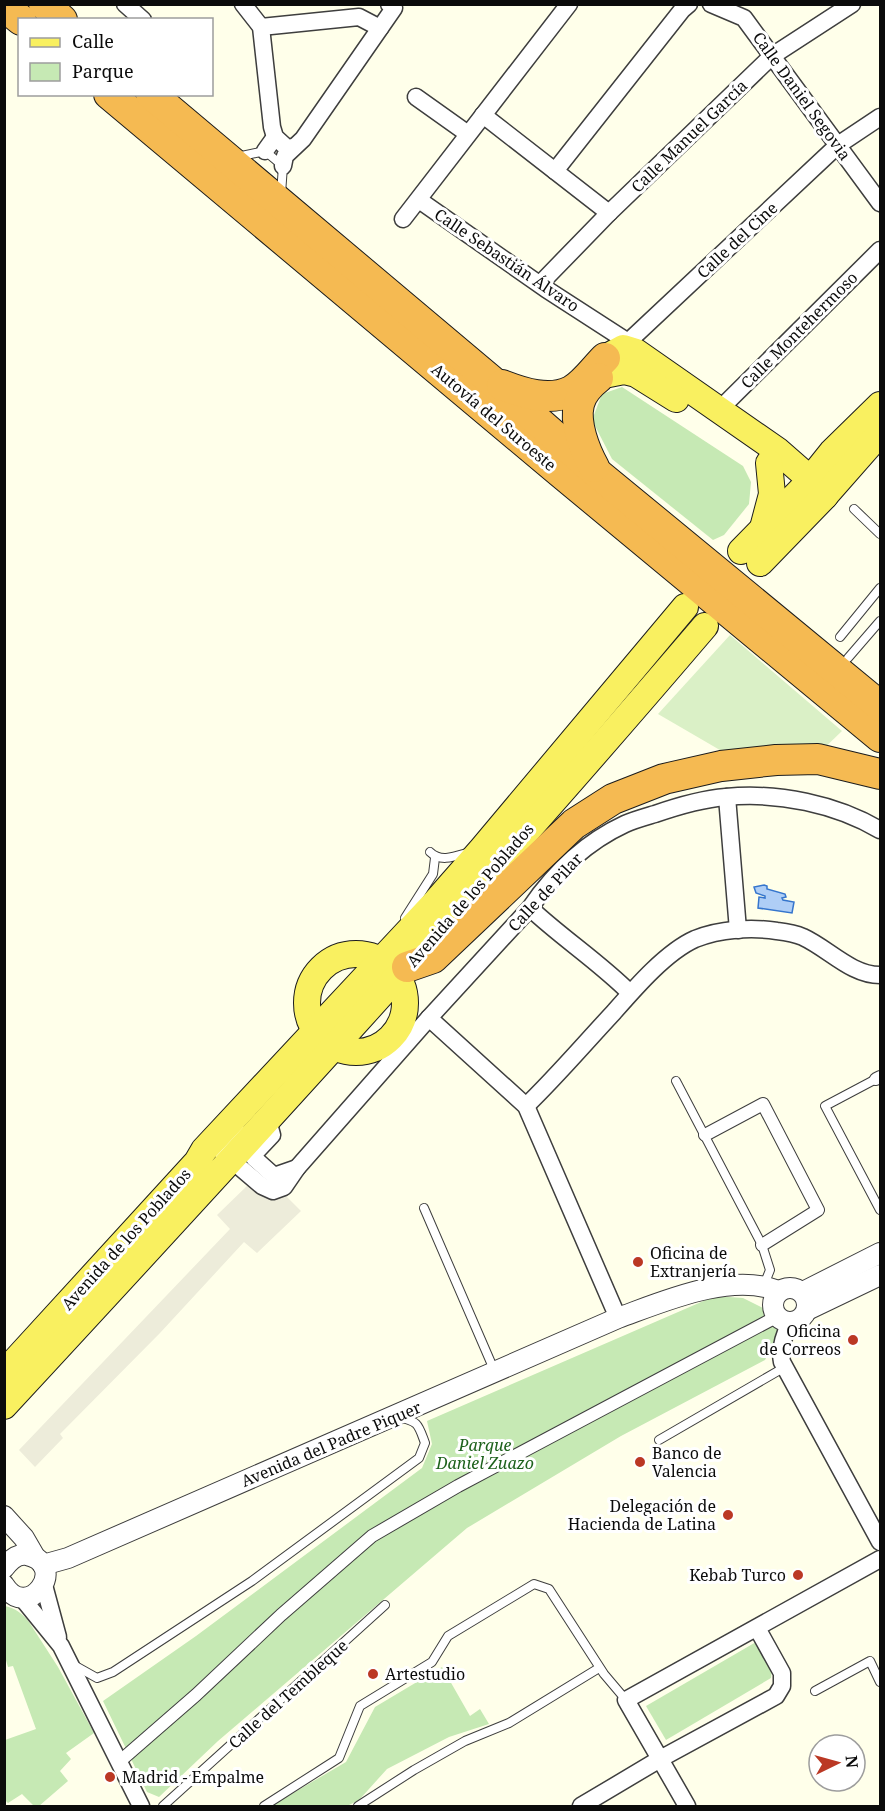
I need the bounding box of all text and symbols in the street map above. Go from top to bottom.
legend [18,18,213,96]
street label: Calle Daniel Segovia [748,27,856,165]
text: Calle [72,29,114,53]
text: Parque [72,59,134,83]
street label: Calle Manuel García [626,75,752,197]
street label: Calle del Cine [692,197,782,283]
street label: Calle Sebastián Álvaro [430,203,584,317]
street label: Calle Montehermoso [736,267,862,393]
street label: Autovía del Suroeste [427,358,561,476]
street label: Avenida de los Poblados [401,818,539,972]
street label: Calle de Pilar [503,847,588,936]
street label: Avenida de los Poblados [56,1163,196,1315]
place label: Oficina de Extranjería [650,1242,736,1282]
marker: Oficina de Extranjería [631,1255,645,1269]
place label: Oficina de Correos [759,1320,841,1360]
marker: Oficina de Correos [846,1333,860,1347]
street label: Avenida del Padre Piquer [238,1396,425,1492]
park label: Parque Daniel Zuazo [435,1434,534,1474]
place label: Banco de Valencia [652,1442,721,1482]
marker: Banco de Valencia [633,1455,647,1469]
place label: Delegación de Hacienda de Latina [568,1495,716,1535]
marker: Delegación de Hacienda de Latina [721,1508,735,1522]
place label: Kebab Turco [689,1564,786,1586]
marker: Kebab Turco [791,1568,805,1582]
street label: Calle del Tembleque [224,1634,352,1754]
place label: Artestudio [385,1663,465,1685]
marker: Artestudio [366,1667,380,1681]
north arrow [807,1733,867,1793]
text: N [840,1754,863,1769]
place label: Madrid - Empalme [122,1766,264,1788]
marker: Madrid - Empalme [103,1770,117,1784]

